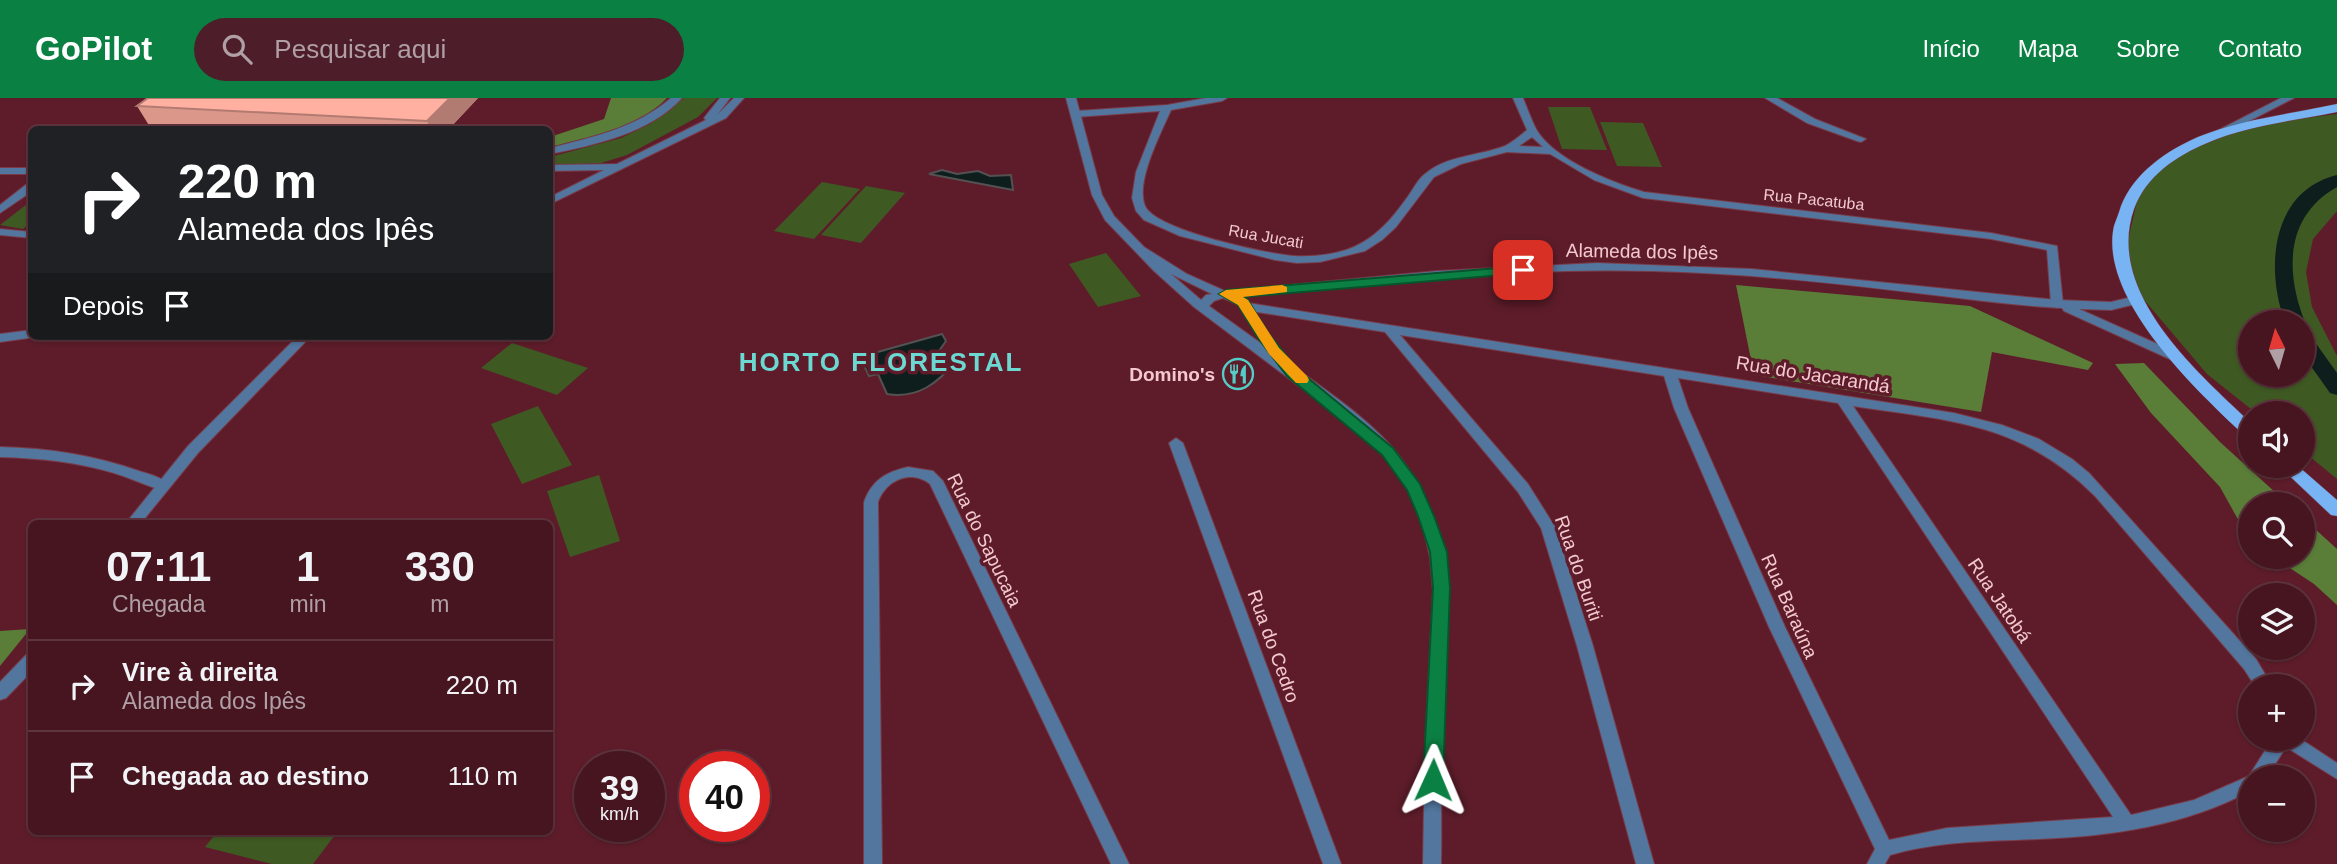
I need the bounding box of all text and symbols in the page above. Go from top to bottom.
search box [194,18,684,81]
text: GoPilot [35,30,152,67]
icon: search [218,30,256,68]
text: Pesquisar aqui [274,34,446,64]
text: Início [1922,35,1980,62]
text: Mapa [2018,35,2078,62]
text: Sobre [2116,35,2180,62]
text: Contato [2218,35,2302,62]
icon: right [63,154,154,245]
text: 220 m [178,154,317,208]
street label: Rua Pacatuba [1763,186,1865,213]
text: Alameda dos Ipês [178,211,434,247]
street label: Rua Jucati [1227,222,1305,251]
pin [1493,240,1553,300]
street label: Alameda dos Ipês [1566,240,1718,263]
icon: arrive [1504,251,1542,289]
icon: arrive [158,287,196,325]
text: Depois [63,291,144,321]
north arrow [2238,310,2315,387]
map controls [2238,310,2315,842]
district label: HORTO FLORESTAL [739,347,1023,377]
street label: Rua do Jacarandá [1735,352,1892,397]
restaurant icon: Domino's [1221,357,1255,391]
place label: Domino's [1129,364,1215,385]
button: sound [2238,401,2315,478]
street label: Rua do Sapucaia [943,470,1026,611]
button: search [2238,492,2315,569]
street label: Rua do Buriti [1551,513,1606,624]
text: 07:11 [106,543,211,590]
text: 1 [296,543,320,590]
text: 330 [405,543,475,590]
street label: Rua Baraúna [1757,551,1822,662]
street label: Rua Jatobá [1964,554,2036,647]
button: layers [2238,583,2315,660]
street label: Rua do Cedro [1243,587,1304,705]
text: Chegada [112,591,205,617]
text: min [289,591,327,617]
text: m [430,591,449,617]
text: Vire à direita [122,657,278,687]
icon: right [63,667,101,705]
text: 220 m [446,670,518,700]
button: + [2238,674,2315,751]
text: Alameda dos Ipês [122,688,306,714]
position arrow [1396,743,1470,817]
speed limit sign: 40 [679,751,770,842]
icon: arrive [63,758,101,796]
text: Chegada ao destino [122,761,369,791]
text: 110 m [448,761,518,791]
button: − [2238,765,2315,842]
text: 39 [600,768,639,807]
text: km/h [600,804,639,824]

